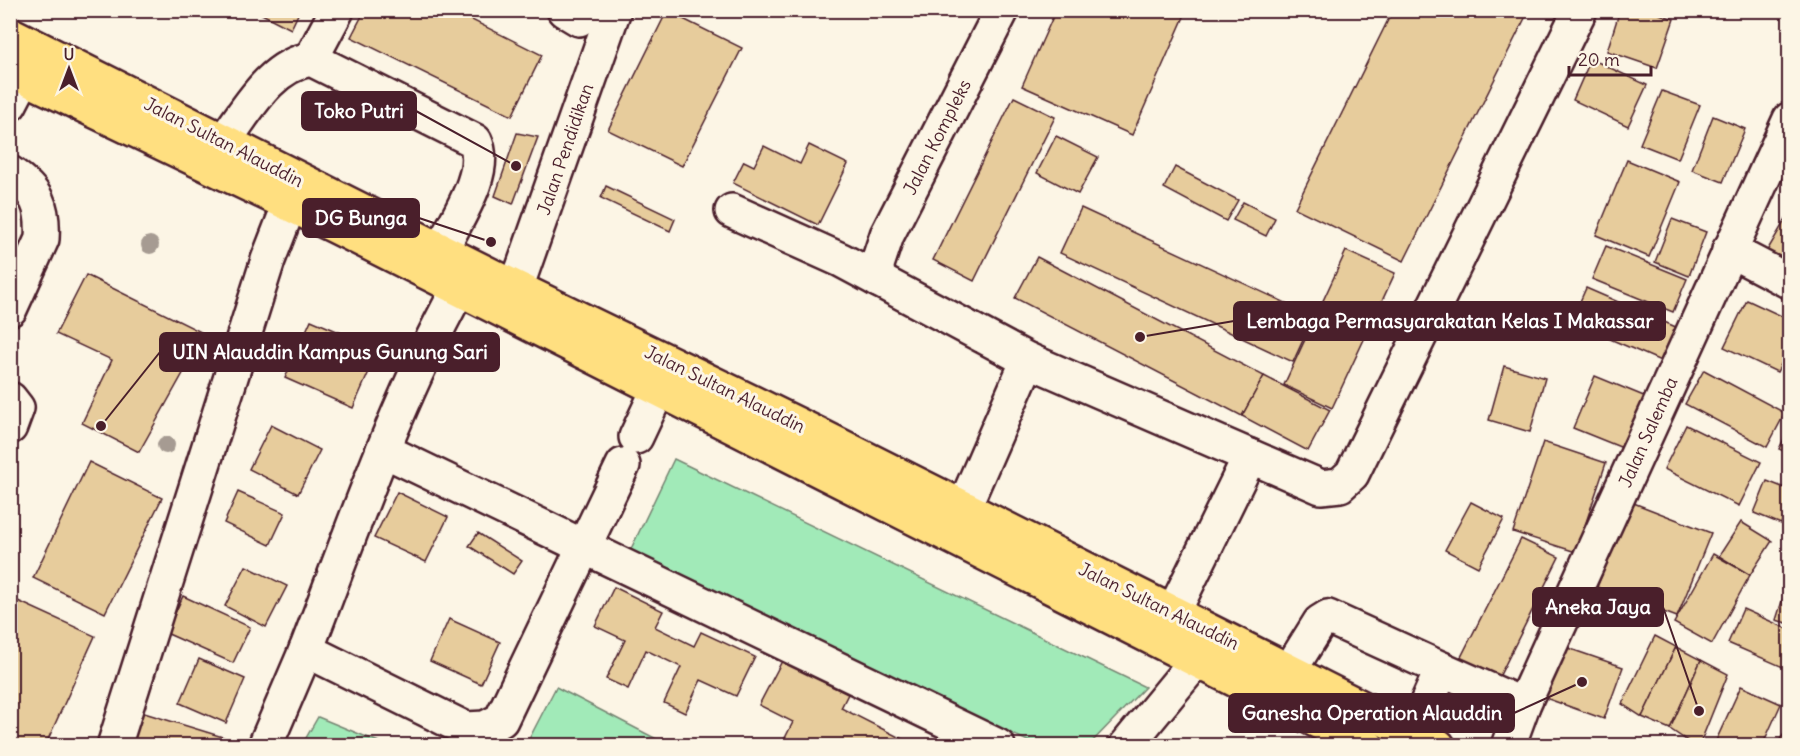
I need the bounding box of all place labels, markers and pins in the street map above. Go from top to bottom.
callout: Toko Putri [302,92,416,130]
callout: DG Bunga [303,199,419,237]
callout: Lembaga Permasyarakatan Kelas I Makassar [1234,302,1665,340]
callout: UIN Alauddin Kampus Gunung Sari [160,333,499,371]
callout: Aneka Jaya [1533,588,1663,626]
callout: Ganesha Operation Alauddin [1229,694,1514,732]

